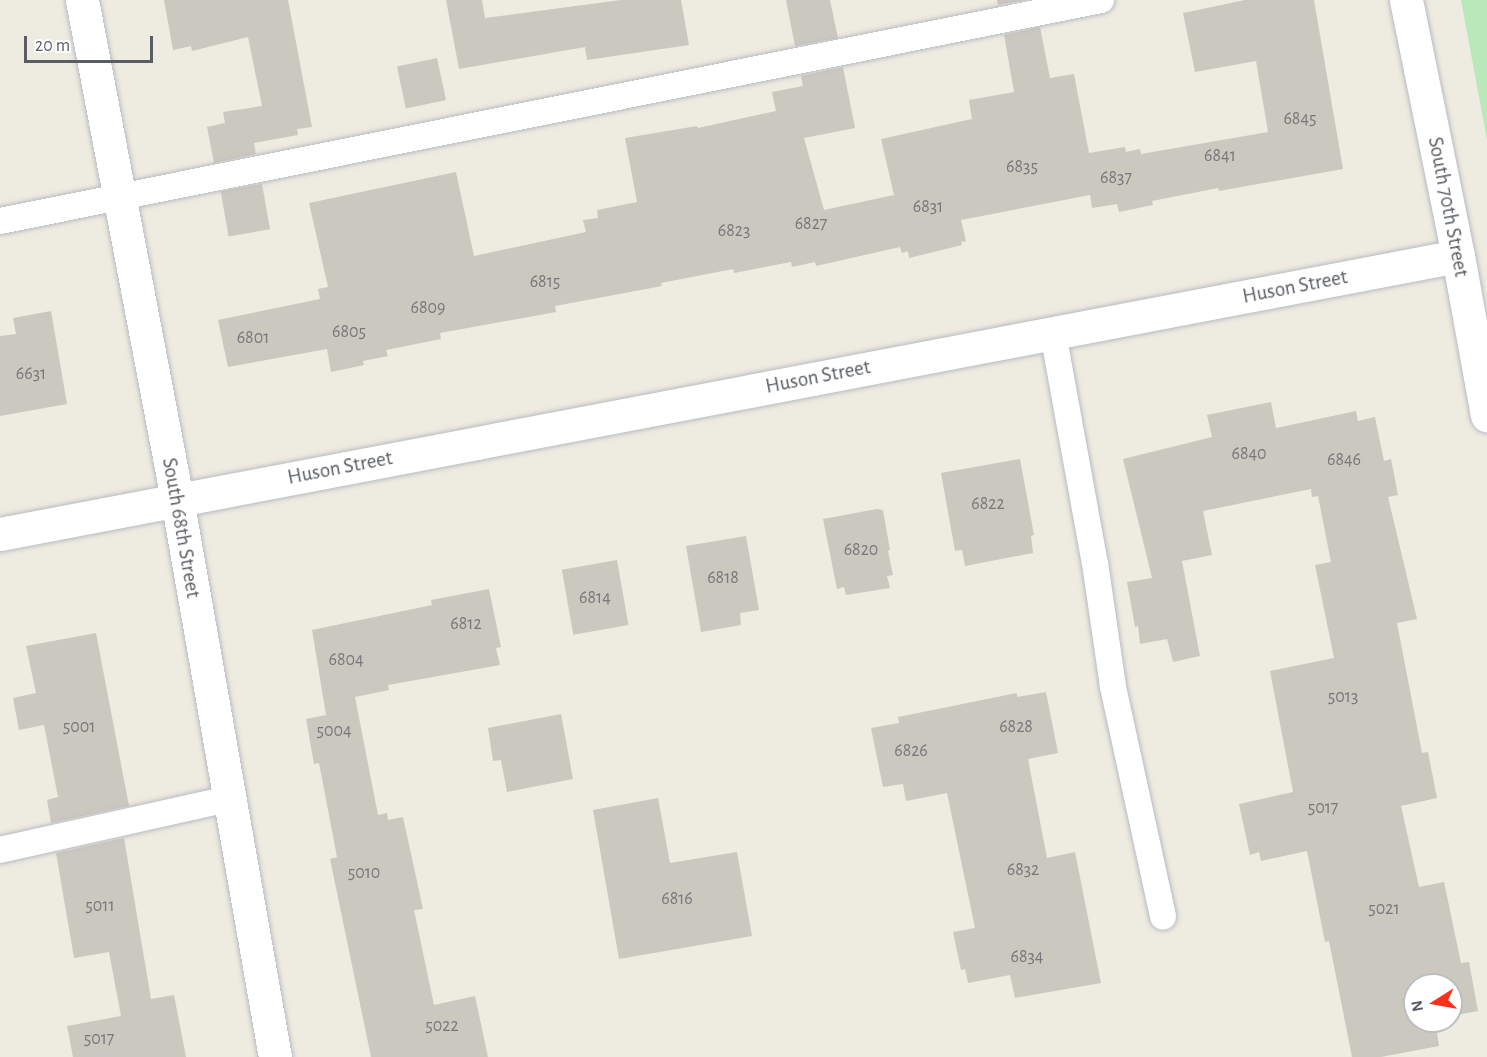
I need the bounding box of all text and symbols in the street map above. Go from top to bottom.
scale bar [27,24,156,62]
text: 20 m [35,37,70,55]
house number: 6845 [1283,108,1317,130]
street label: South 70th Street [1422,135,1474,279]
house number: 6841 [1204,145,1236,167]
house number: 6835 [1006,156,1038,178]
house number: 6837 [1100,167,1132,189]
house number: 6831 [913,196,943,218]
house number: 6827 [795,213,827,235]
house number: 6823 [718,220,750,242]
street label: Huson Street [1240,264,1350,310]
house number: 6815 [530,271,560,293]
house number: 6809 [411,297,445,319]
house number: 6805 [332,321,366,343]
house number: 6801 [237,327,269,349]
street label: Huson Street [763,354,873,400]
house number: 6631 [16,363,46,385]
house number: 6840 [1231,443,1267,465]
street label: Huson Street [285,445,395,491]
house number: 6846 [1327,449,1361,471]
street label: South 68th Street [156,456,206,600]
house number: 6822 [971,493,1005,515]
house number: 6820 [844,539,878,561]
house number: 6818 [707,567,739,589]
house number: 6814 [579,587,611,609]
house number: 6812 [450,613,482,635]
house number: 6804 [328,649,364,671]
house number: 5013 [1328,686,1358,708]
house number: 5001 [63,716,95,738]
house number: 6828 [999,716,1033,738]
house number: 5004 [316,720,352,742]
house number: 6826 [894,740,928,762]
house number: 5017 [1308,797,1338,819]
house number: 6832 [1007,859,1039,881]
house number: 5010 [348,862,380,884]
house number: 6816 [661,888,693,910]
house number: 5011 [85,895,115,917]
house number: 5021 [1368,898,1400,920]
house number: 6834 [1010,946,1044,968]
north arrow [1403,973,1463,1033]
text: N [1408,999,1426,1013]
house number: 5022 [425,1015,459,1037]
house number: 5017 [84,1028,114,1050]

